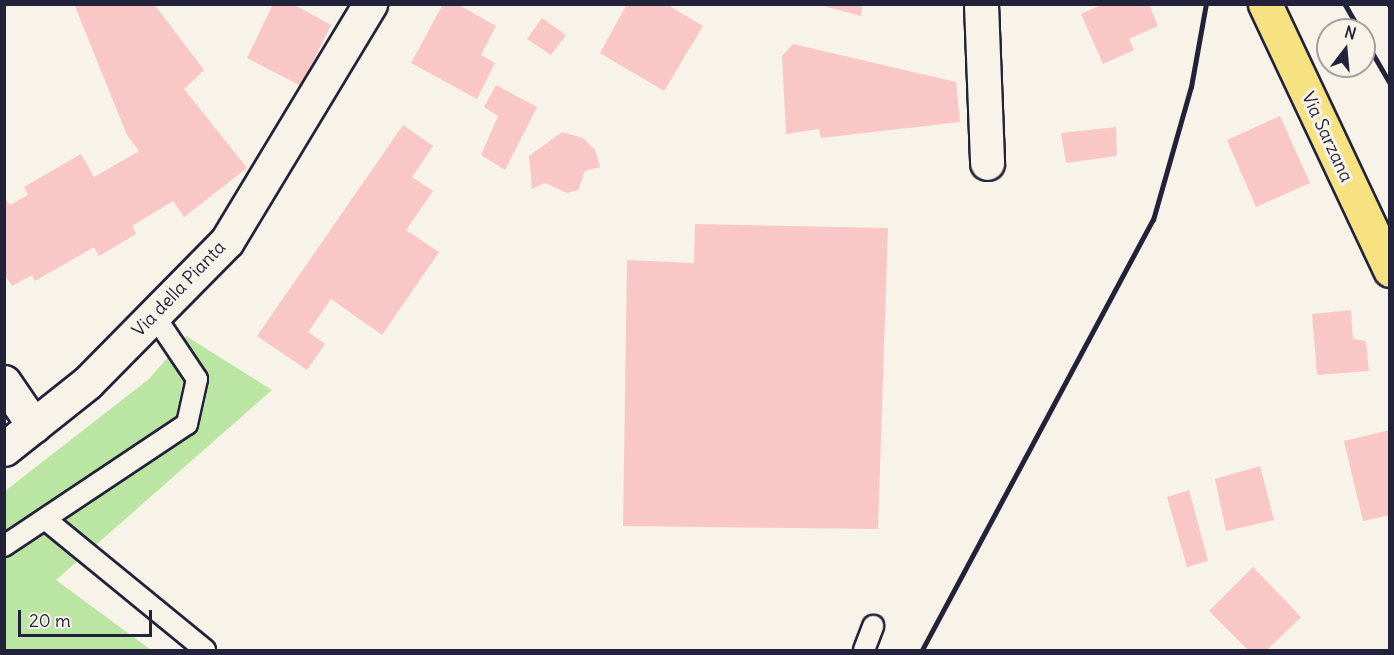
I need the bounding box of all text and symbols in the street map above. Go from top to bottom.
north arrow [1316,18,1376,78]
text: N [1342,21,1358,44]
street label: Via Sarzana [1297,89,1357,185]
street label: Via della Pianta [128,237,230,341]
scale bar [21,598,154,636]
text: 20 m [29,609,71,632]

